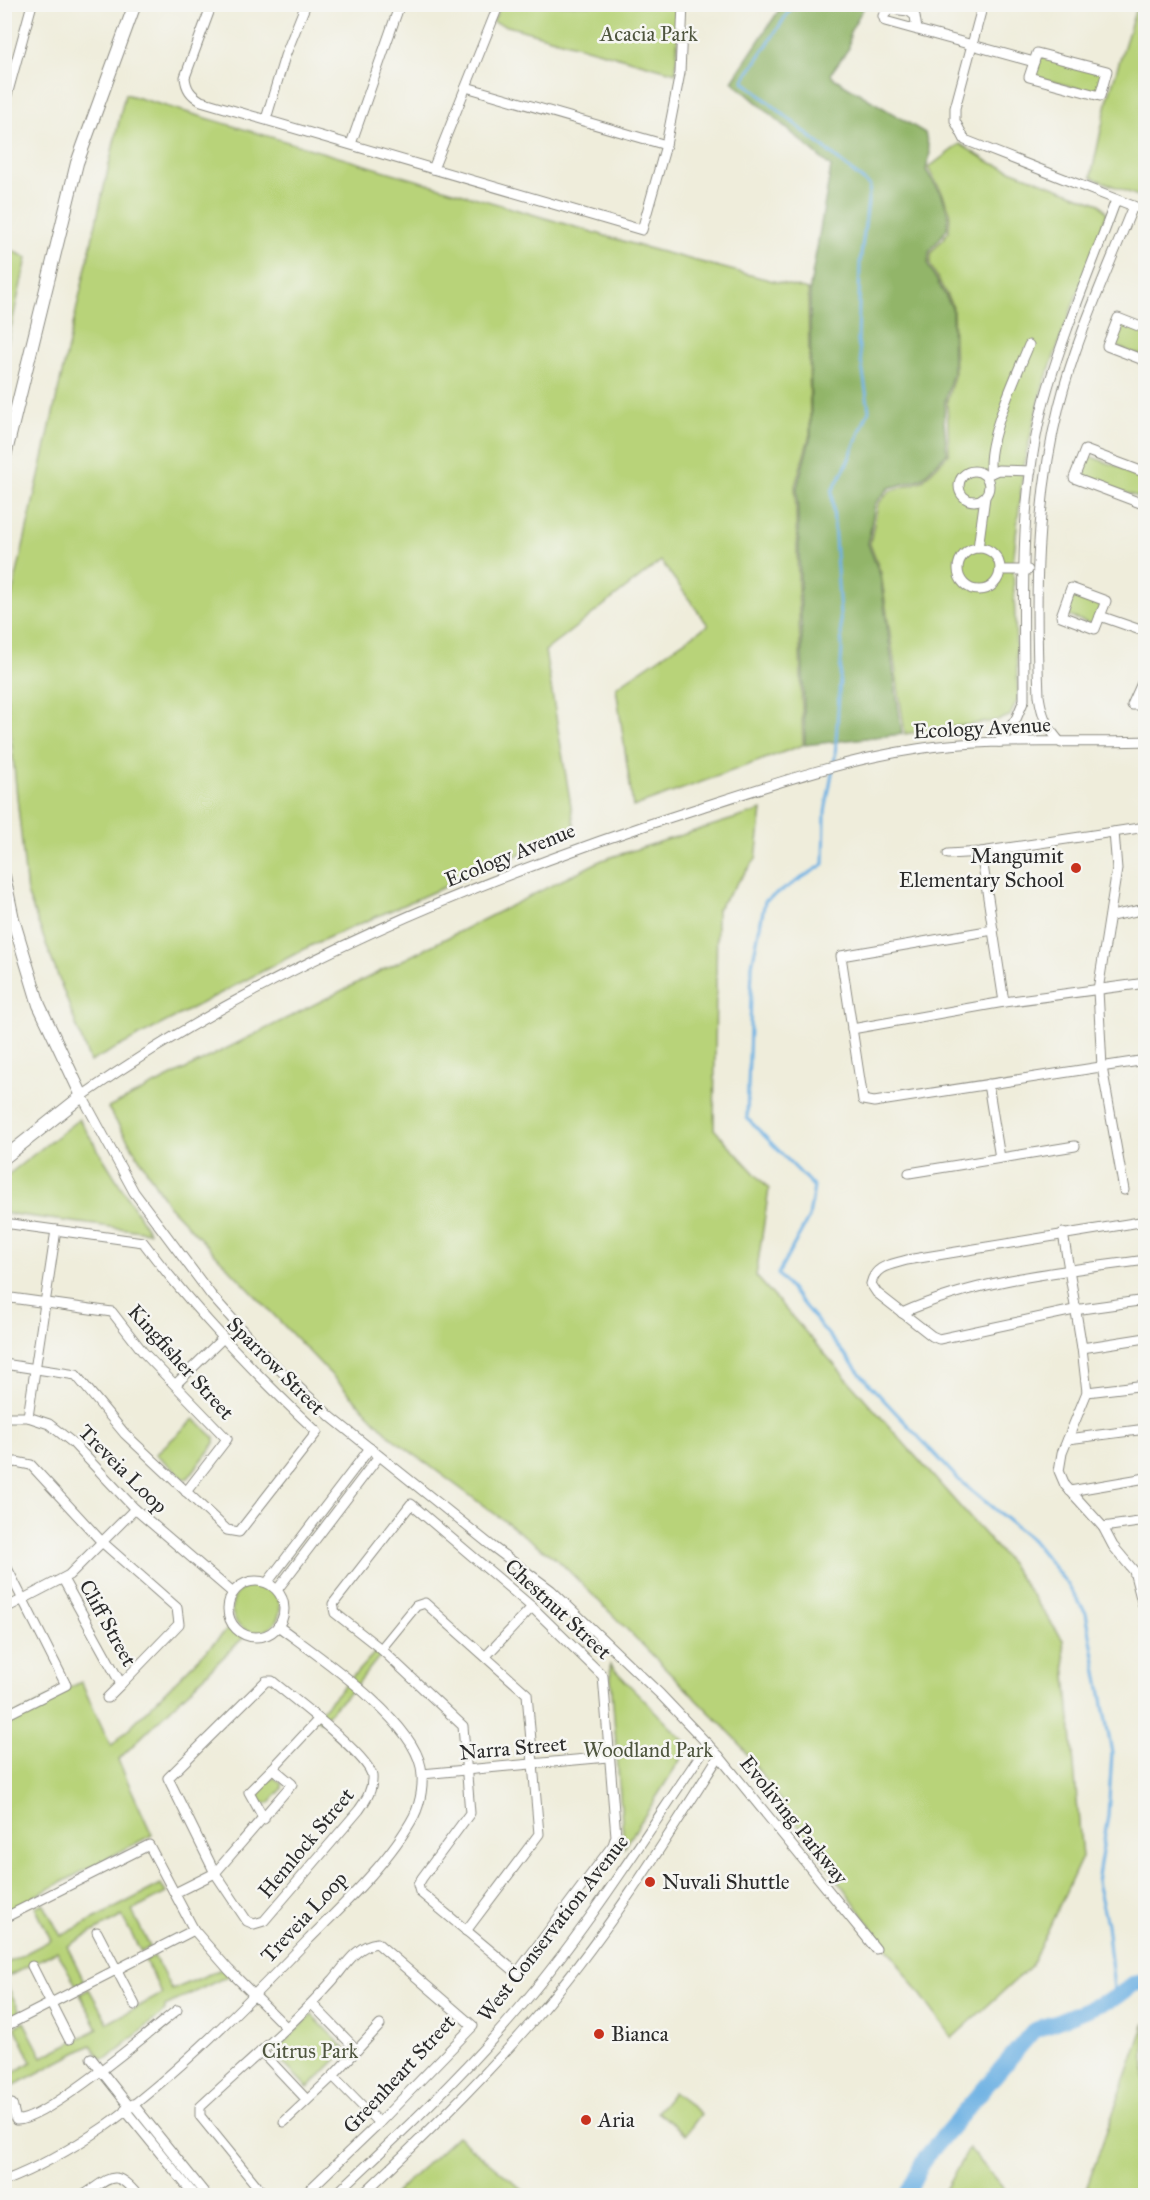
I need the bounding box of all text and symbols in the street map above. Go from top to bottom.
park label: Acacia Park [599,21,698,47]
street label: Ecology Avenue [912,711,1052,745]
street label: Ecology Avenue [441,817,579,893]
place label: Mangumit Elementary School [899,843,1065,893]
marker: Mangumit Elementary School [1069,861,1083,875]
street label: Kingfisher Street [122,1299,240,1426]
street label: Sparrow Street [221,1311,331,1421]
street label: Treveia Loop [73,1419,173,1519]
street label: Chestnut Street [499,1553,617,1665]
street label: Cliff Street [74,1575,143,1671]
street label: Narra Street [458,1730,568,1766]
park label: Woodland Park [583,1737,713,1763]
street label: Evoliving Parkway [734,1750,855,1891]
street label: Hemlock Street [252,1782,360,1903]
street label: West Conservation Avenue [472,1829,634,2027]
street label: Treveia Loop [255,1866,353,1968]
place label: Nuvali Shuttle [662,1869,790,1895]
marker: Nuvali Shuttle [643,1875,657,1889]
street label: Greenheart Street [337,2009,461,2139]
place label: Bianca [611,2021,669,2047]
marker: Bianca [592,2027,606,2041]
park label: Citrus Park [262,2038,359,2064]
place label: Aria [597,2107,635,2133]
marker: Aria [579,2113,593,2127]

